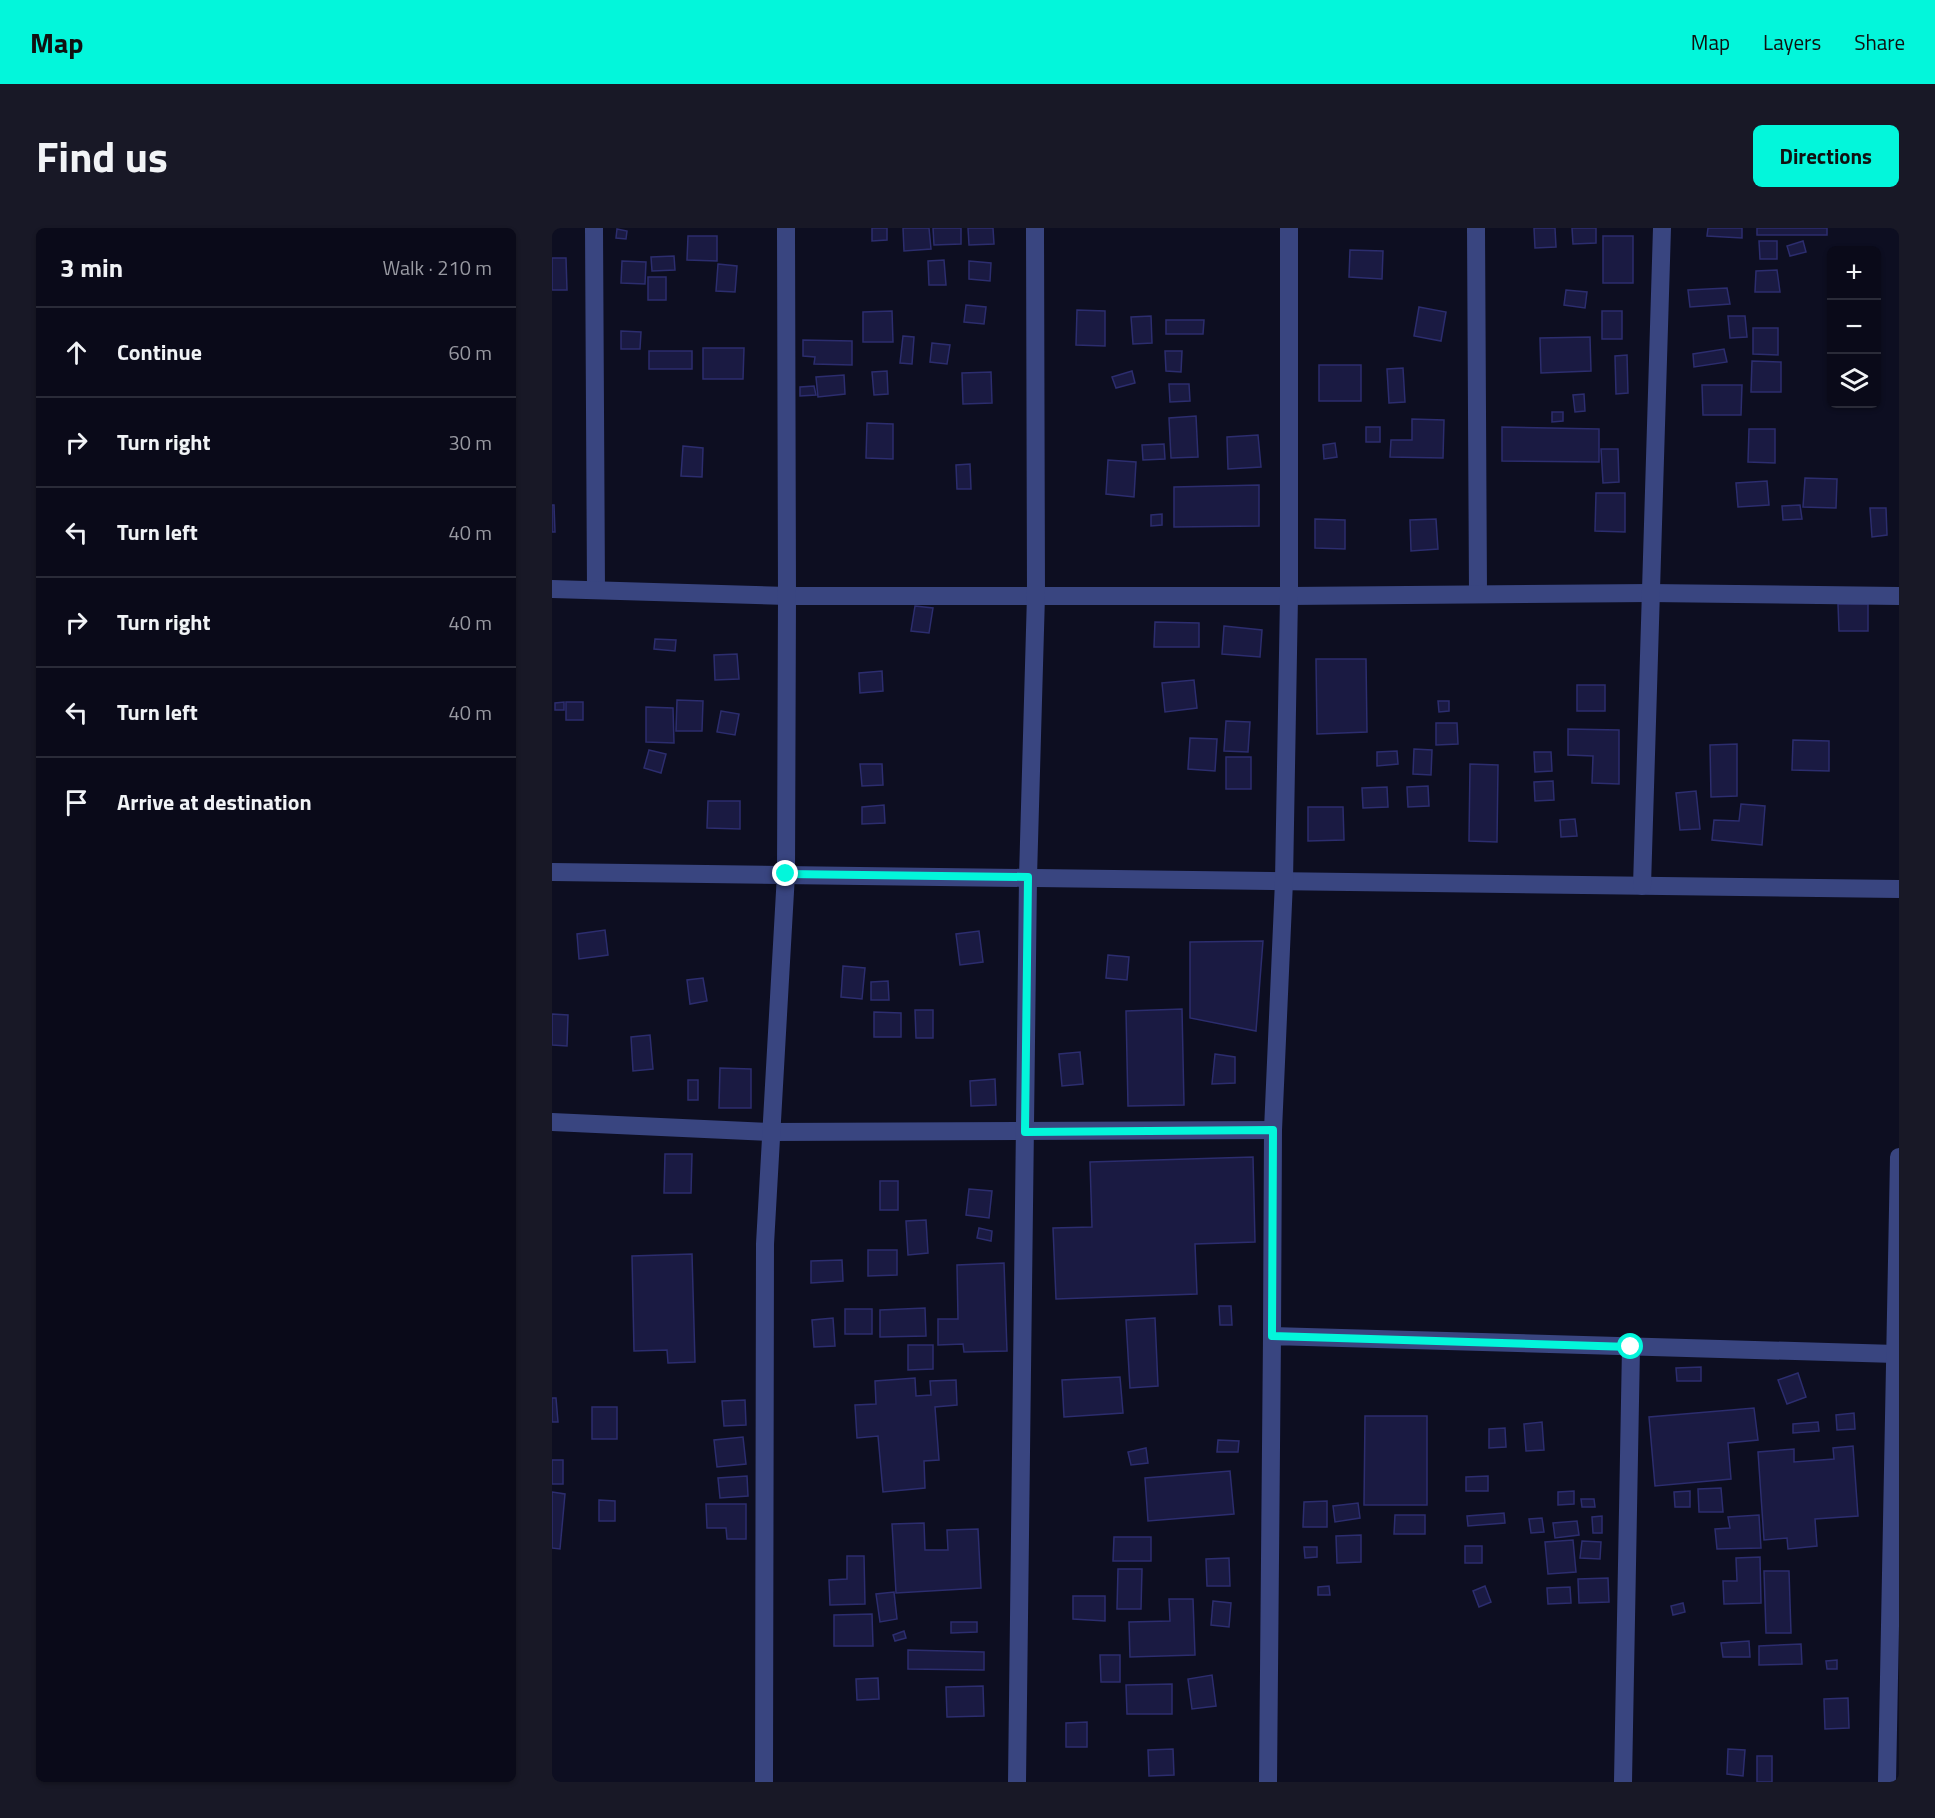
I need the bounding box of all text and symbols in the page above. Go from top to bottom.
text: Map [30,21,84,64]
text: Map [1691,26,1730,58]
text: Layers [1763,26,1821,58]
text: Share [1854,26,1905,58]
text: Find us [36,124,168,188]
button: Directions [1753,125,1899,187]
map controls [1827,246,1881,408]
button: + [1827,246,1881,300]
text: 3 min [60,248,123,287]
text: Walk · 210 m [383,252,492,283]
button: − [1827,300,1881,354]
text: Continue [117,335,202,369]
icon: ahead [60,336,93,369]
text: 60 m [448,337,492,368]
button: layers [1827,354,1881,408]
text: Turn right [117,425,211,459]
icon: right [60,426,93,459]
text: 30 m [448,427,492,458]
text: Turn left [117,515,198,549]
icon: left [60,516,93,549]
text: 40 m [448,517,492,548]
text: Turn right [117,605,211,639]
icon: right [60,606,93,639]
text: 40 m [448,607,492,638]
text: Turn left [117,695,198,729]
icon: left [60,696,93,729]
text: 40 m [448,697,492,728]
text: Arrive at destination [117,785,312,819]
icon: arrive [60,786,93,819]
route end [772,860,798,886]
route start [1617,1333,1643,1359]

